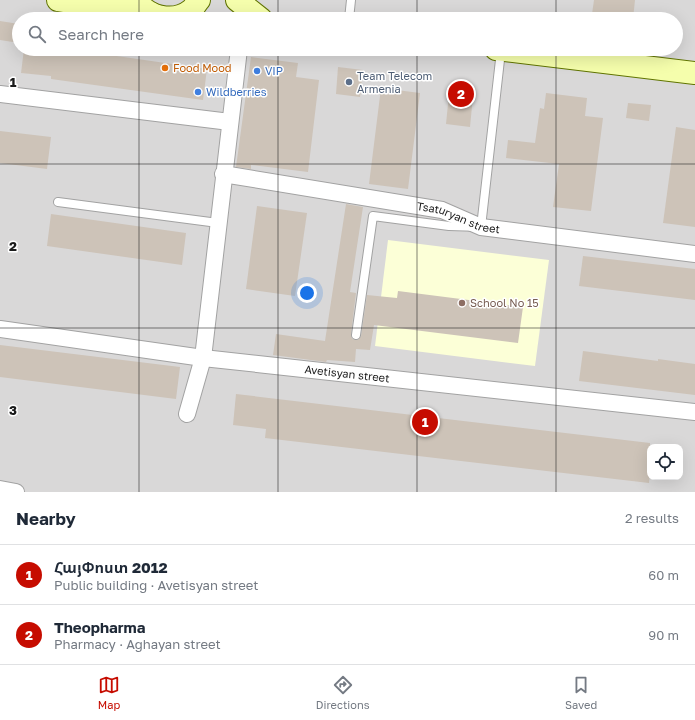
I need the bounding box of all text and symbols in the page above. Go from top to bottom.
search box [12,12,683,56]
icon: search [26,23,48,45]
text: Search here [58,25,144,43]
place label: Food Mood [173,61,232,74]
marker: Food Mood [160,63,170,73]
place label: VIP [265,64,283,77]
marker: VIP [252,66,262,76]
place label: Team Telecom Armenia [357,69,432,95]
text: 1 [10,74,17,90]
marker: Team Telecom Armenia [344,77,354,87]
pin: 2 [448,79,474,109]
place label: Wildberries [206,85,267,98]
marker: Wildberries [193,87,203,97]
street label: Tsaturyan street [416,199,501,235]
text: 2 [9,238,17,254]
your location [297,283,317,303]
place label: School No 15 [470,296,539,309]
marker: School No 15 [457,298,467,308]
street label: Avetisyan street [304,362,390,384]
text: 3 [9,402,17,418]
pin: 1 [412,407,438,437]
map controls [647,444,683,480]
button: locate [647,444,683,480]
text: Nearby [16,508,76,529]
text: 2 results [625,510,679,526]
text: ՀայՓոստ 2012 [54,558,168,576]
text: 1 [26,567,32,583]
text: 60 m [648,567,679,583]
text: Public building · Avetisyan street [54,577,258,593]
text: Theopharma [54,618,145,636]
text: 2 [25,627,33,643]
text: 90 m [648,627,679,643]
text: Pharmacy · Aghayan street [54,636,221,652]
tab: Map [98,674,120,711]
tab: Directions [316,674,370,711]
tab: Saved [565,674,597,711]

